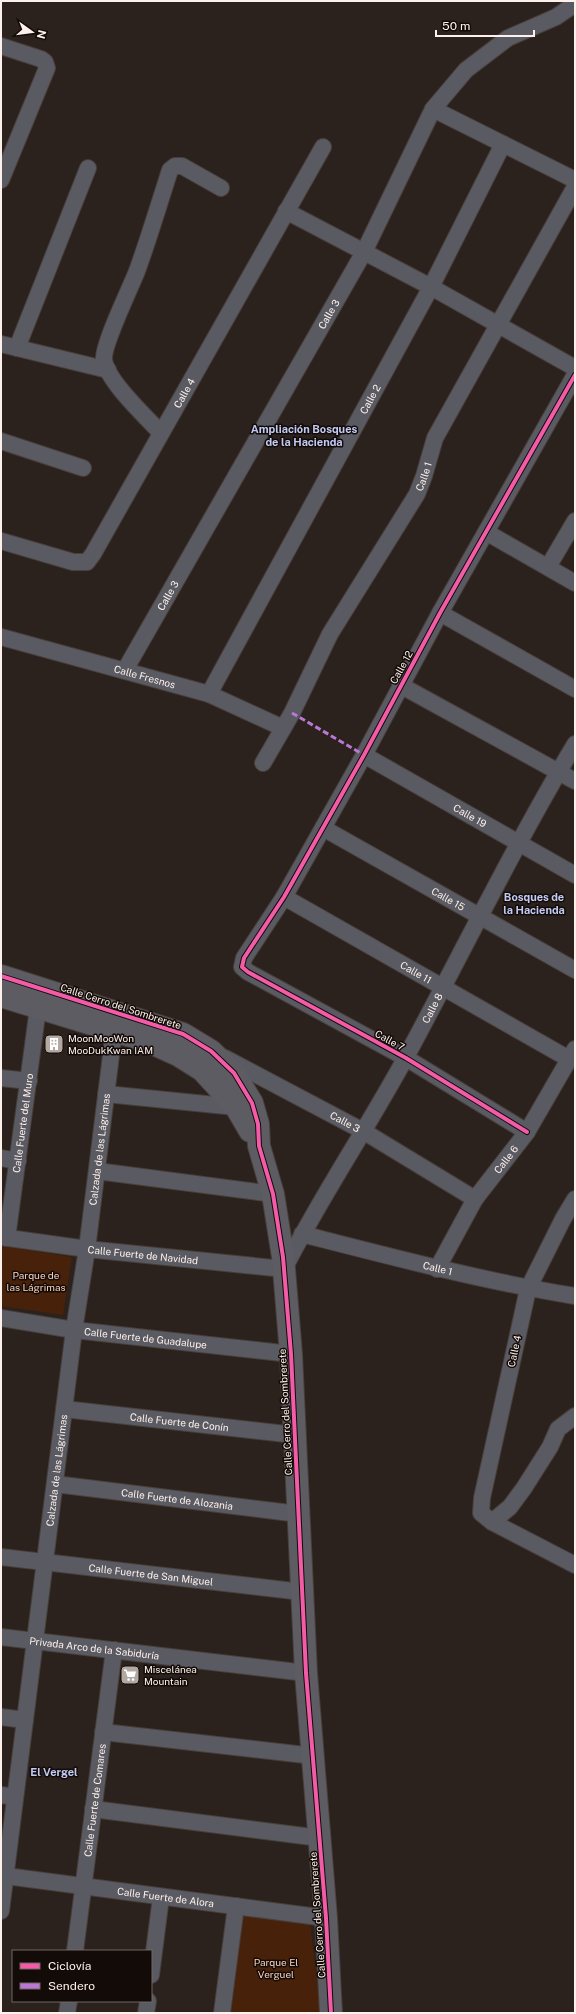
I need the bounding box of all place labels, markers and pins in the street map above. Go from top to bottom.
place label: MoonMooWon MooDukKwan IAM [68,1032,153,1056]
building icon: MoonMooWon MooDukKwan IAM [43,1033,65,1055]
place label: Miscelánea Mountain [144,1663,197,1687]
supermarket icon: Miscelánea Mountain [119,1664,141,1686]

